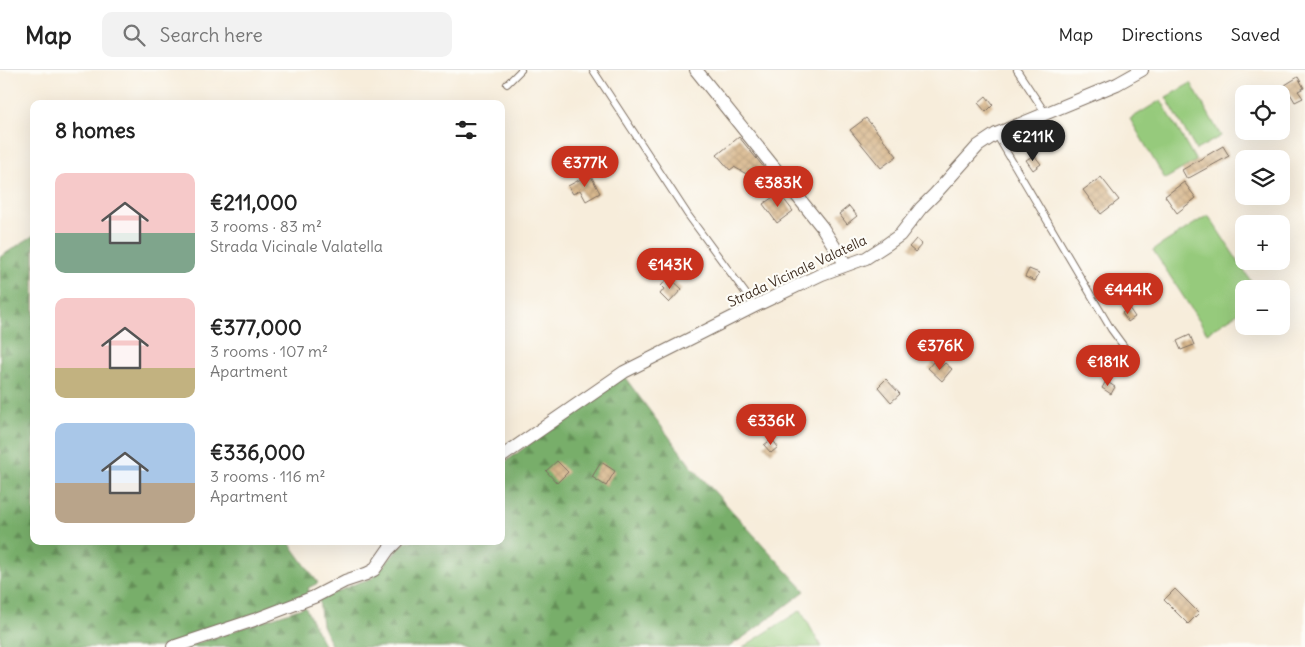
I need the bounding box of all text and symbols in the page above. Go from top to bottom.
search box [102,12,452,57]
text: Map [25,20,72,50]
icon: search [120,21,148,49]
text: Search here [160,23,263,47]
text: Map [1058,23,1093,46]
text: Directions [1121,23,1203,46]
text: Saved [1231,23,1280,46]
map controls [1235,85,1290,335]
button: locate [1235,85,1290,140]
icon: filters [452,116,480,144]
text: 8 homes [55,117,135,144]
pin: €211K [998,119,1068,162]
text: €211K [1012,126,1054,146]
pin: €377K [550,146,620,188]
button: layers [1235,150,1290,205]
text: €377K [563,152,607,172]
pin: €383K [743,166,813,208]
text: €383K [754,172,802,192]
text: €211,000 [210,189,298,216]
icon: home [95,193,155,253]
button: + [1235,215,1290,270]
text: 3 rooms · 83 m² [210,216,322,236]
street label: Strada Vicinale Valatella [725,231,869,311]
text: Strada Vicinale Valatella [210,236,383,256]
pin: €143K [635,248,705,290]
text: €143K [648,254,692,274]
pin: €444K [1093,272,1163,315]
text: €444K [1104,279,1152,299]
button: − [1235,280,1290,335]
text: €377,000 [210,314,302,341]
icon: home [95,318,155,378]
pin: €376K [905,328,975,371]
text: €376K [917,335,963,355]
text: 3 rooms · 107 m² [210,341,328,361]
pin: €181K [1073,344,1143,387]
text: €181K [1087,351,1129,371]
text: Apartment [210,361,288,381]
pin: €336K [736,404,806,446]
text: €336K [747,410,795,430]
text: €336,000 [210,439,305,466]
icon: home [95,443,155,503]
text: 3 rooms · 116 m² [210,466,326,486]
text: Apartment [210,486,288,506]

